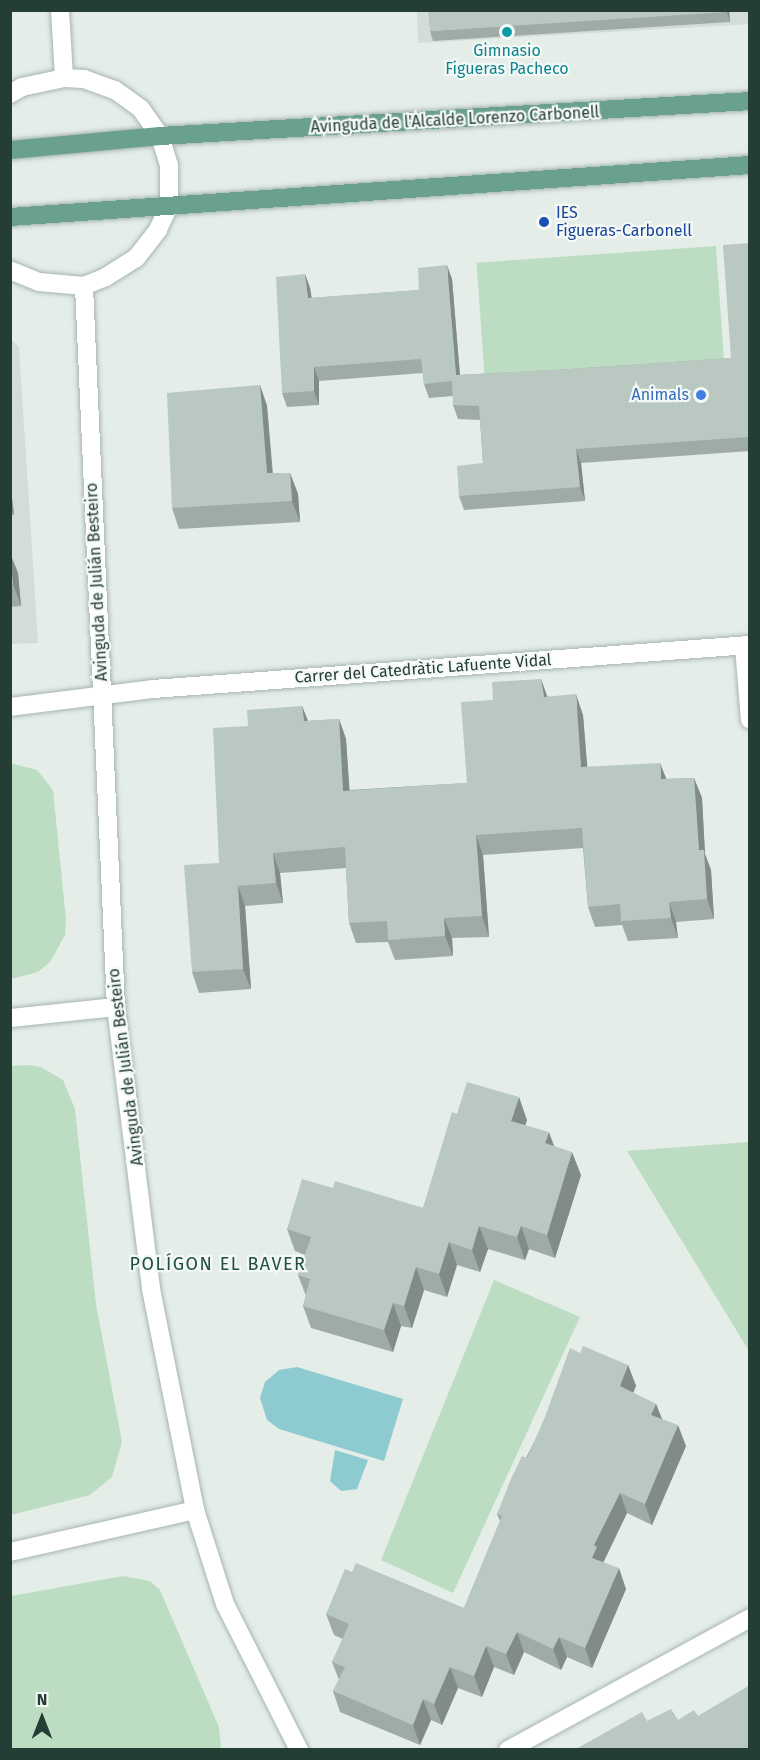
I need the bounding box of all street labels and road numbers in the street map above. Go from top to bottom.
street label: Avinguda de l'Alcalde Lorenzo Carbonell [310,103,600,137]
street label: Avinguda de Julián Besteiro [82,482,112,682]
street label: Carrer del Catedràtic Lafuente Vidal [294,650,552,688]
street label: Avinguda de Julián Besteiro [104,967,148,1167]

